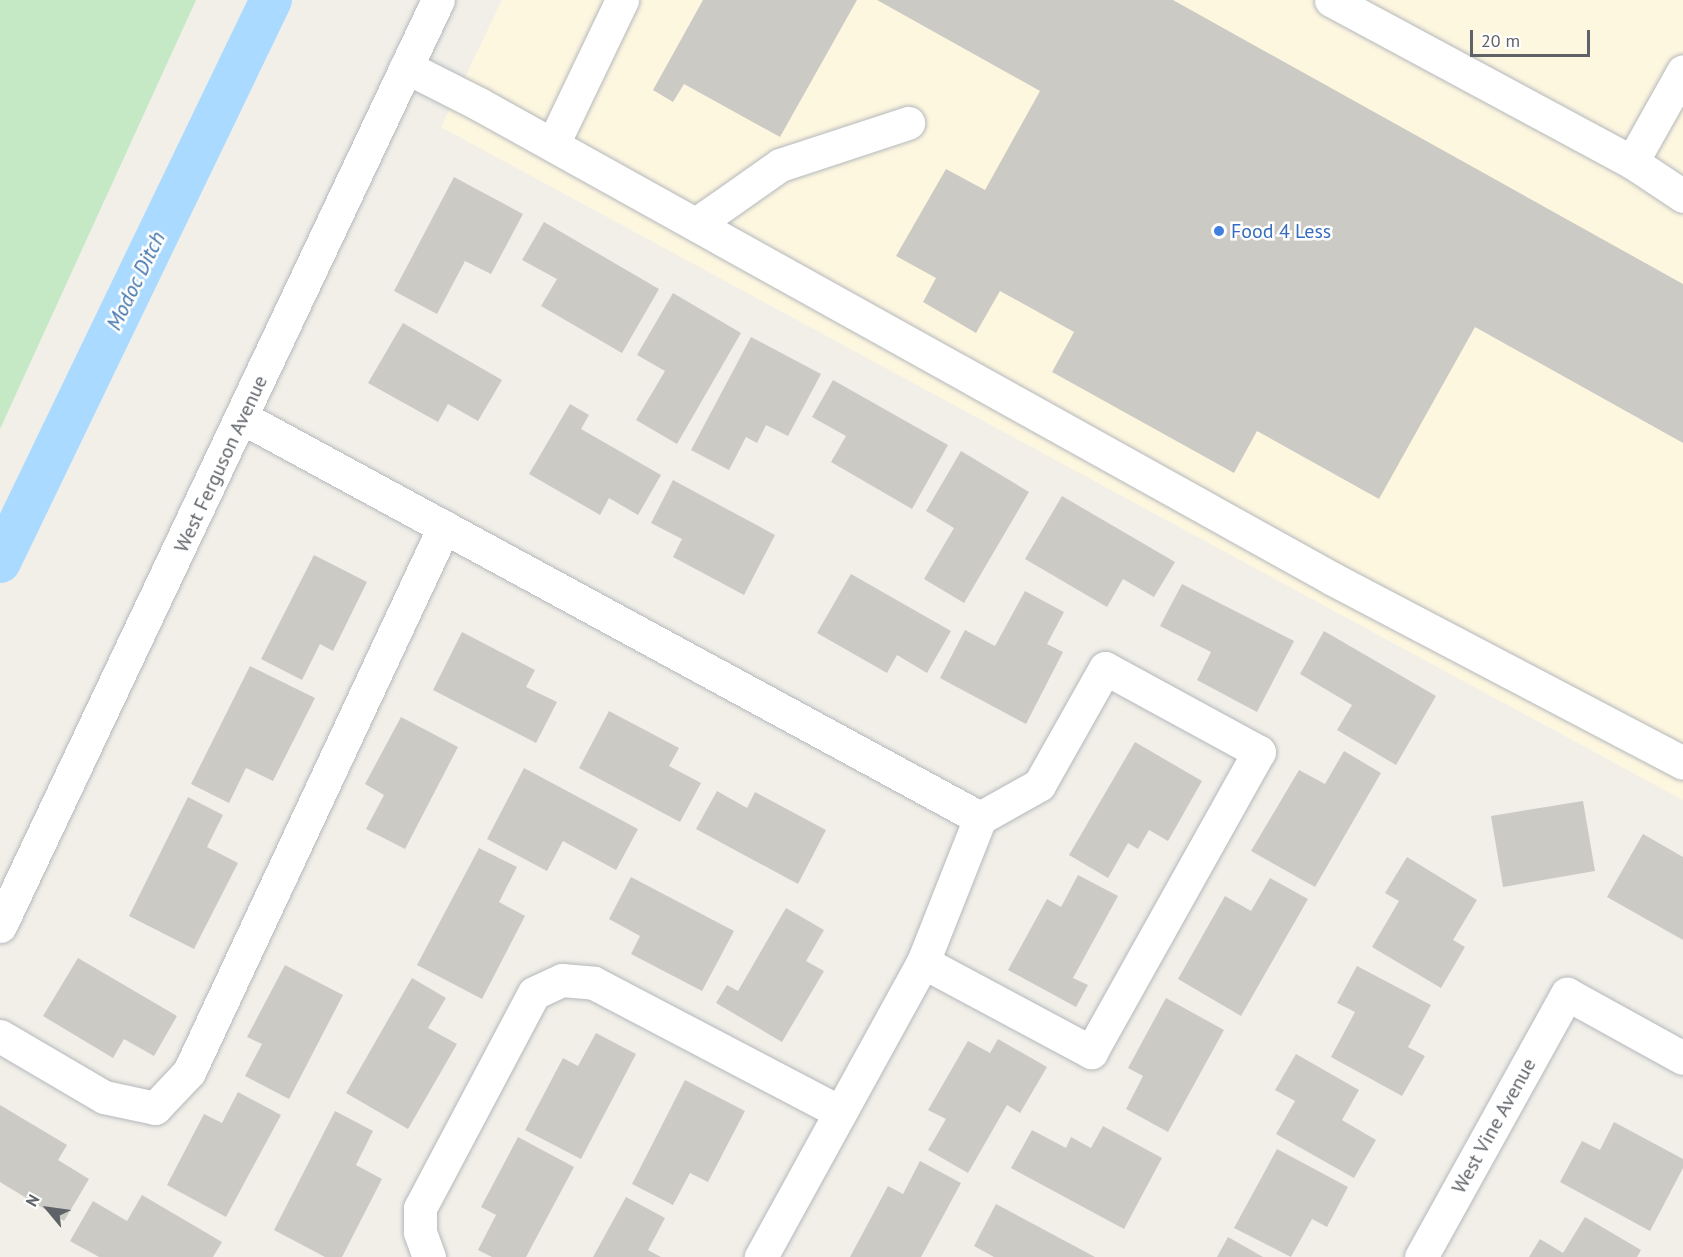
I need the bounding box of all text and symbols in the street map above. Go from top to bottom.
scale bar [1473,18,1593,56]
text: 20 m [1481,29,1520,52]
place label: Food 4 Less [1231,219,1331,243]
marker: Food 4 Less [1212,224,1226,238]
water label: Modoc Ditch [101,227,171,335]
street label: West Ferguson Avenue [169,371,273,557]
street label: West Vine Avenue [1447,1054,1541,1198]
north arrow [18,1179,78,1239]
text: N [21,1191,44,1210]

